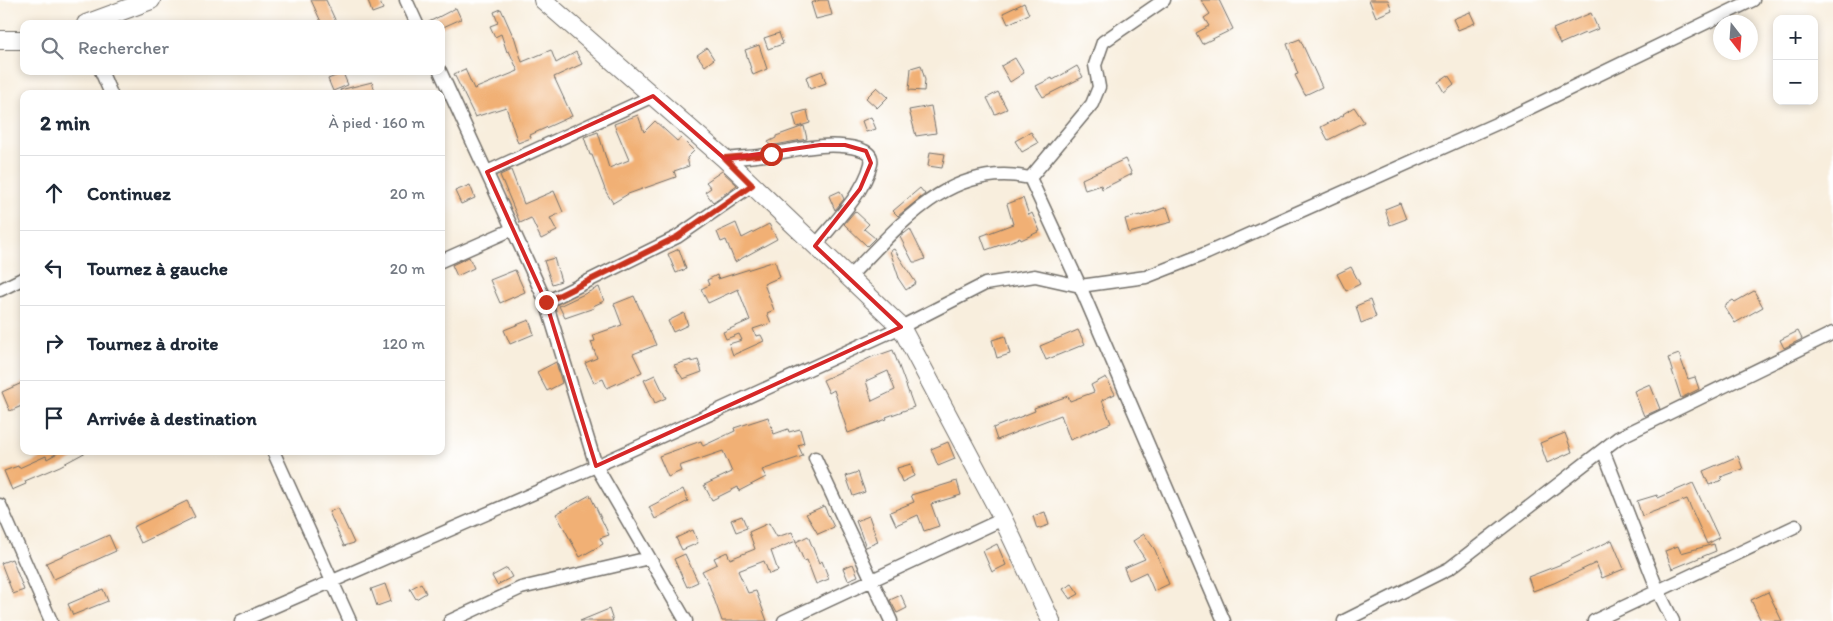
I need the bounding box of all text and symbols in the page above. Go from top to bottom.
north arrow [1713,15,1758,60]
map controls [1773,15,1818,105]
button: + [1773,15,1818,60]
search box [20,20,445,75]
icon: search [38,34,66,62]
text: Rechercher [78,36,169,59]
button: − [1773,60,1818,105]
text: 2 min [40,110,90,135]
text: À pied · 160 m [329,113,425,132]
route start [760,143,783,166]
icon: ahead [40,179,68,207]
text: Continuez [87,182,171,205]
text: 20 m [390,184,425,203]
icon: left [40,254,68,282]
text: Tournez à gauche [87,257,228,280]
text: 20 m [390,259,425,278]
route end [535,291,558,314]
icon: right [40,329,68,357]
text: Tournez à droite [87,332,219,355]
text: 120 m [382,334,425,353]
icon: arrive [40,404,68,432]
text: Arrivée à destination [87,407,257,430]

